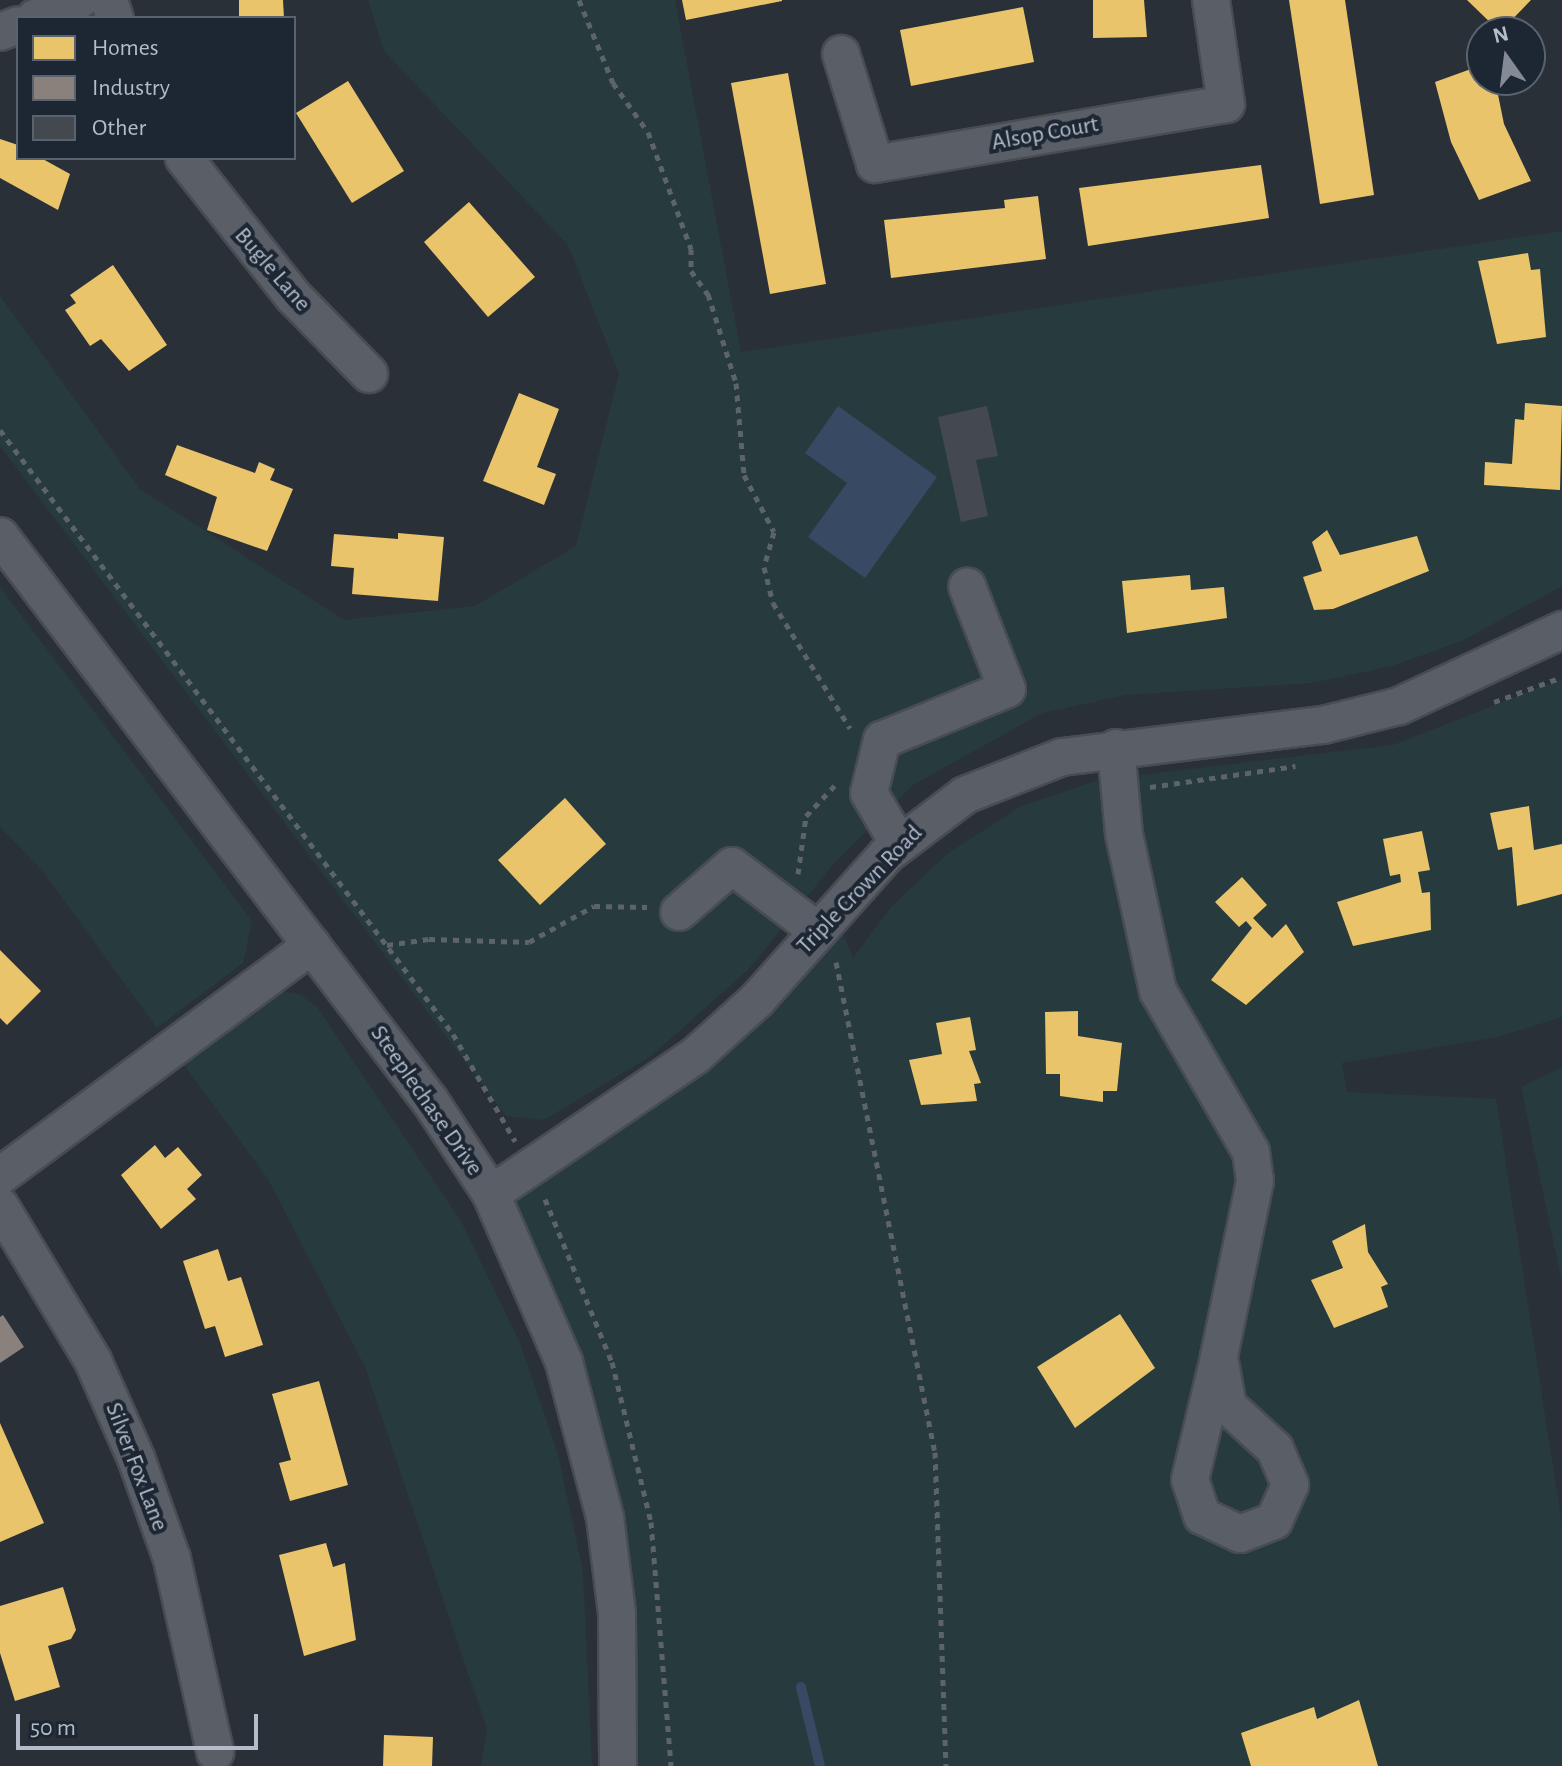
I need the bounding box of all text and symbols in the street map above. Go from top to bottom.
legend [16,16,296,160]
north arrow [1466,16,1546,96]
text: N [1491,22,1511,47]
text: Homes [92,36,159,60]
text: Industry [92,76,170,100]
street label: Alsop Court [989,110,1101,158]
text: Other [92,116,146,140]
street label: Bugle Lane [228,222,316,318]
street label: Triple Crown Road [791,819,929,961]
street label: Steeplechase Drive [364,1020,488,1182]
street label: Silver Fox Lane [98,1399,174,1535]
scale bar [20,1698,262,1748]
text: 50 m [30,1716,76,1740]

